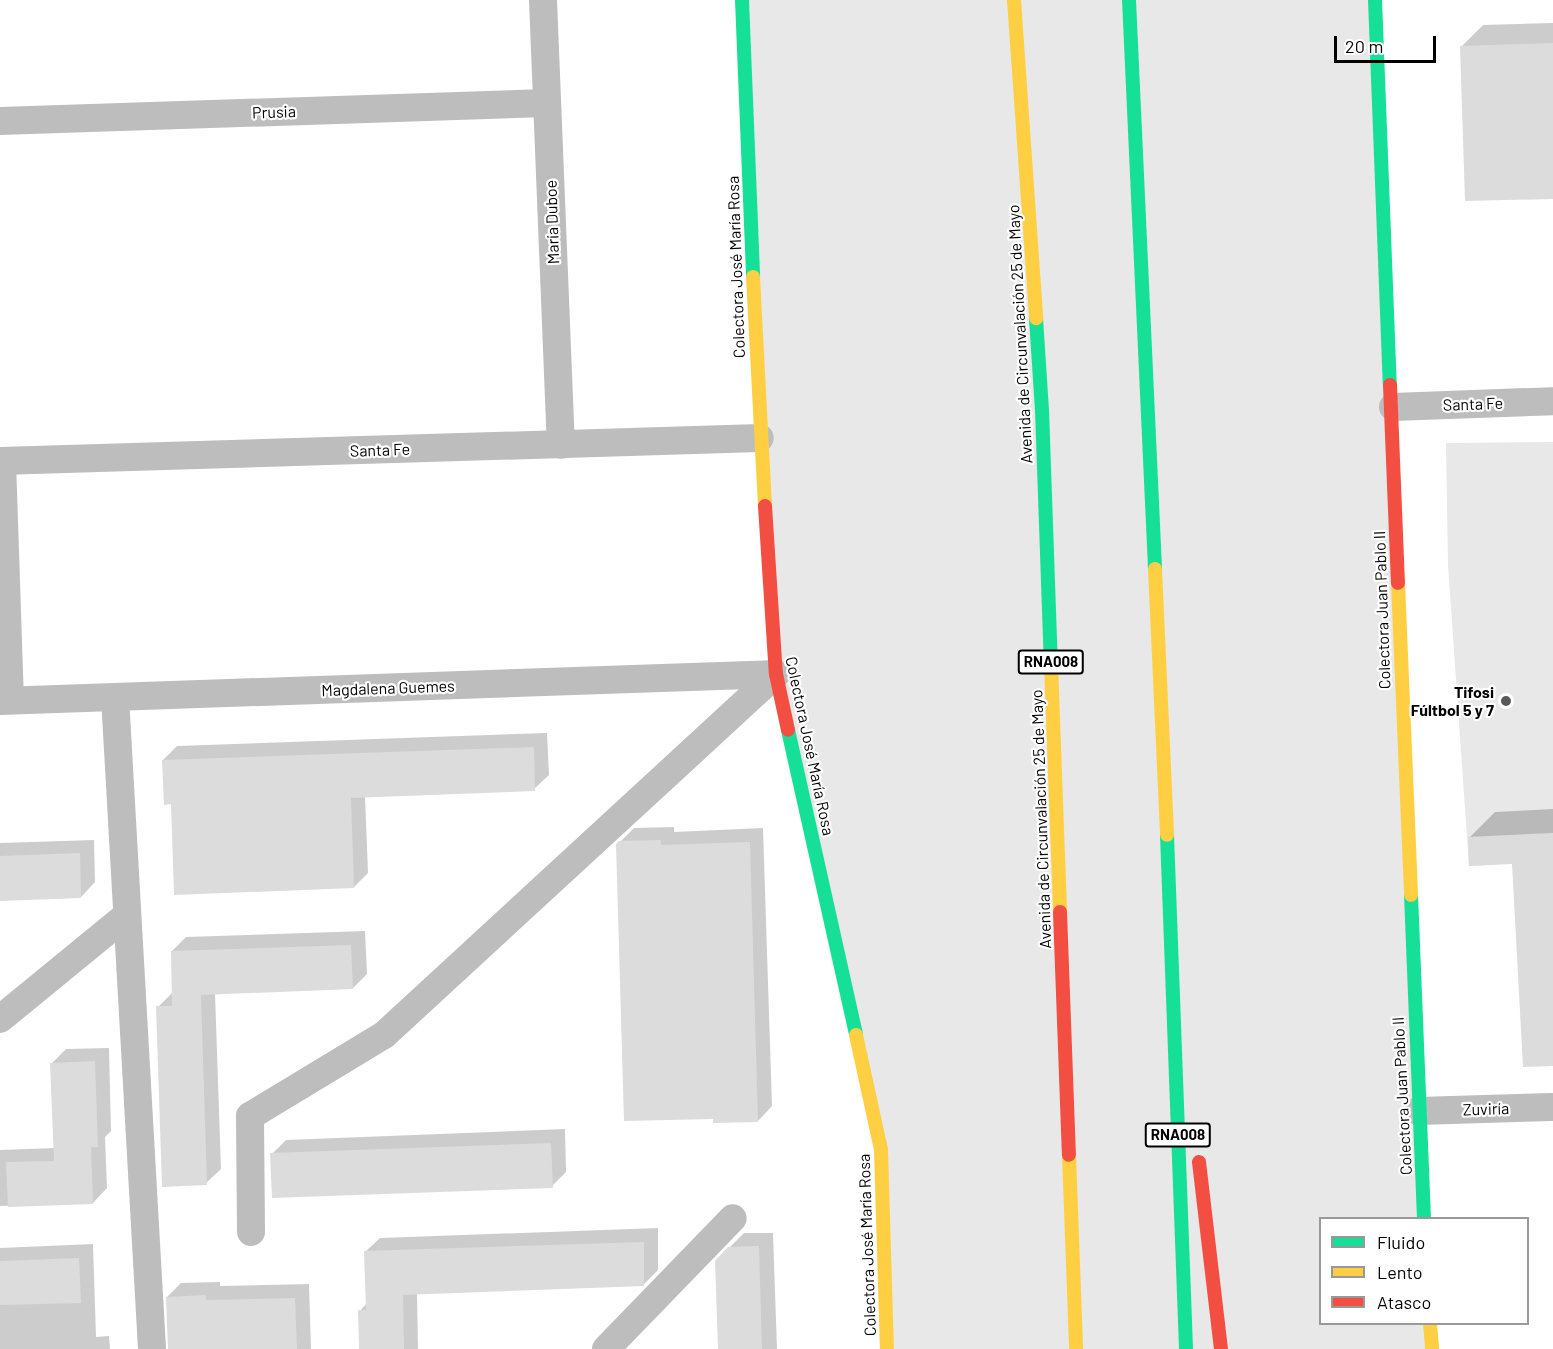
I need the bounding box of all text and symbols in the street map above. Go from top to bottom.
scale bar [1337,24,1439,62]
text: 20 m [1345,35,1383,57]
street label: Prusia [252,102,296,122]
street label: Colectora José María Rosa [723,176,749,358]
street label: María Duboe [541,180,563,264]
street label: Avenida de Circunvalación 25 de Mayo [1004,204,1036,464]
street label: Santa Fe [1443,393,1503,415]
street label: Santa Fe [350,439,410,461]
street label: Colectora Juan Pablo II [1370,530,1394,690]
road number: RNA008 [1016,650,1086,674]
street label: Colectora José María Rosa [782,655,838,837]
street label: Magdalena Guemes [321,676,455,700]
place label: Tifosi Fúltbol 5 y 7 [1411,682,1494,720]
street label: Avenida de Circunvalación 25 de Mayo [1027,689,1055,949]
marker: Tifosi Fúltbol 5 y 7 [1499,694,1513,708]
street label: Colectora Juan Pablo II [1388,1016,1416,1176]
street label: Zuviría [1462,1099,1510,1119]
road number: RNA008 [1144,1123,1212,1147]
street label: Colectora José María Rosa [854,1154,880,1336]
legend [1319,1217,1529,1325]
text: Fluido [1377,1231,1425,1253]
text: Lento [1377,1261,1423,1283]
text: Atasco [1377,1291,1431,1313]

